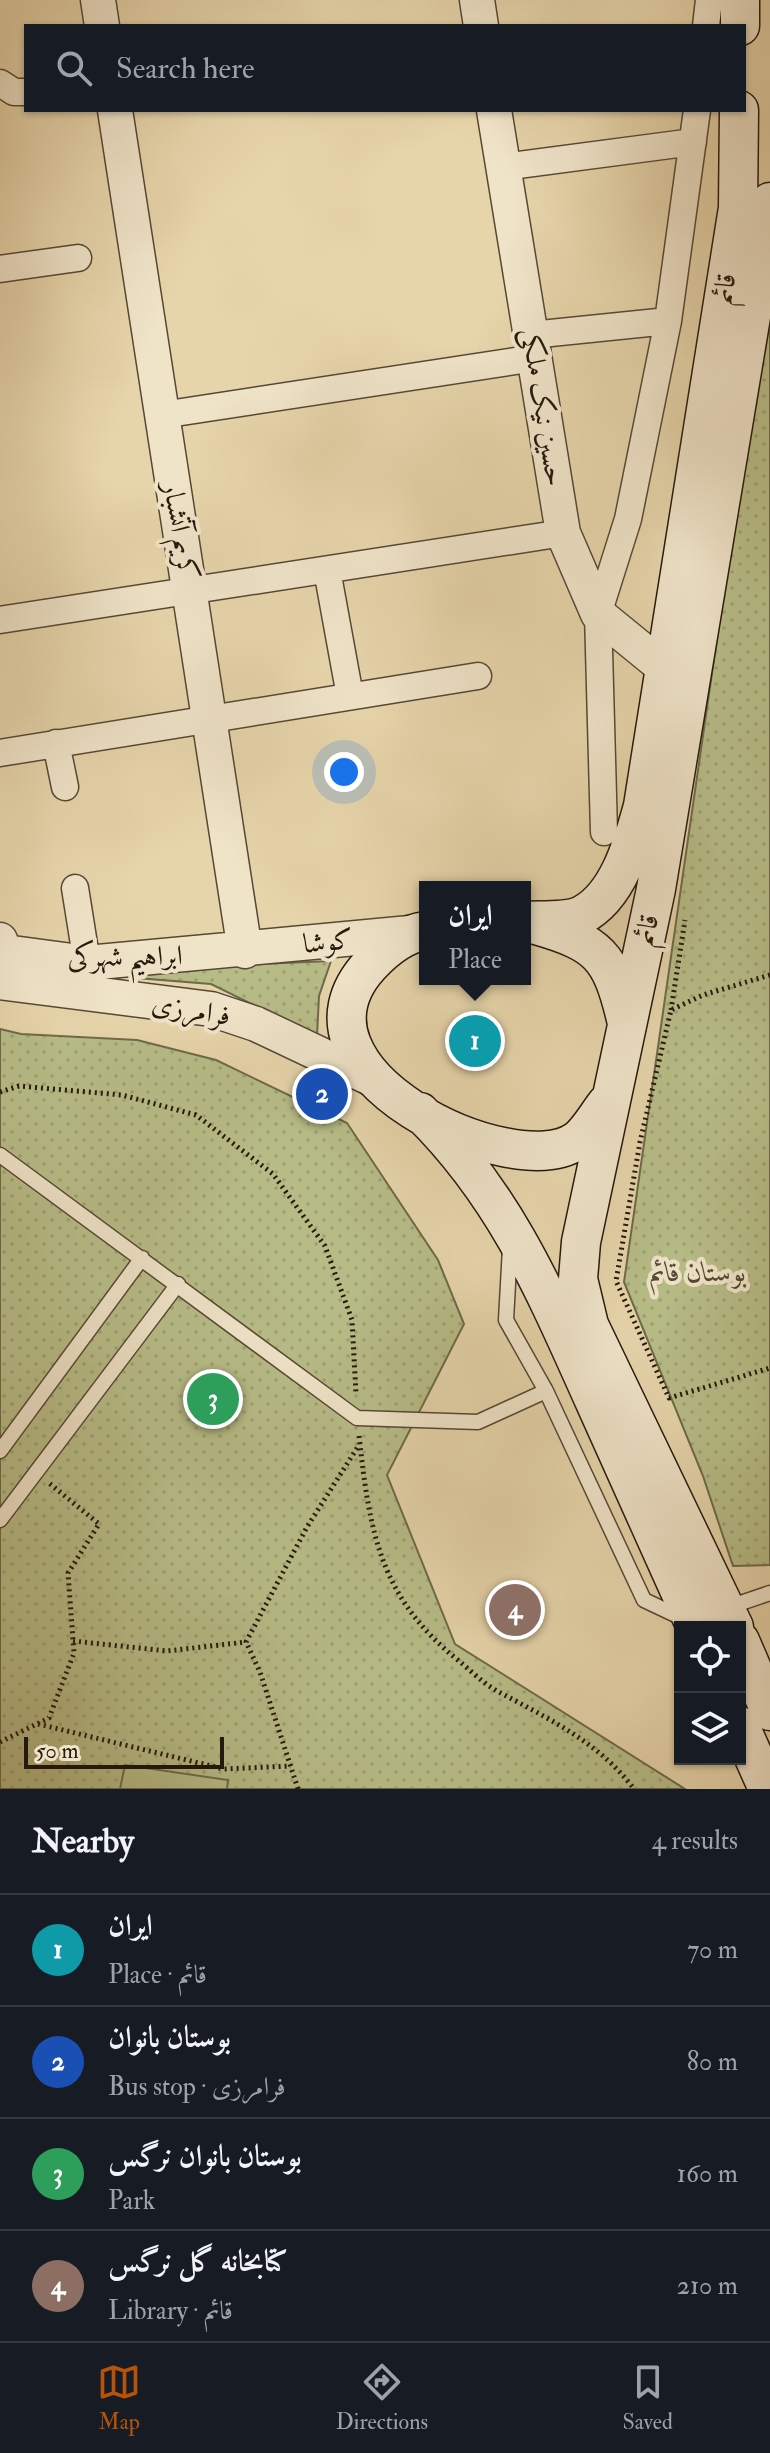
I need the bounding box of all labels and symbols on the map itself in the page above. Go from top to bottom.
street label: قائم [705,271,751,308]
street label: حسین نیک ملکی [513,325,573,489]
street label: کریم آتشبار [149,476,205,583]
your location [324,752,364,792]
street label: قائم [626,911,673,951]
street label: کوشا [301,922,355,962]
street label: ابراهیم شهرکی [67,937,183,985]
street label: فرامرزی [149,986,233,1035]
pin: 1 [449,1011,501,1071]
pin: 2 [296,1064,348,1124]
park label: بوستان قائم [649,1255,747,1296]
pin: 3 [187,1369,239,1429]
pin: 4 [489,1580,541,1640]
scale bar [24,1733,224,1769]

